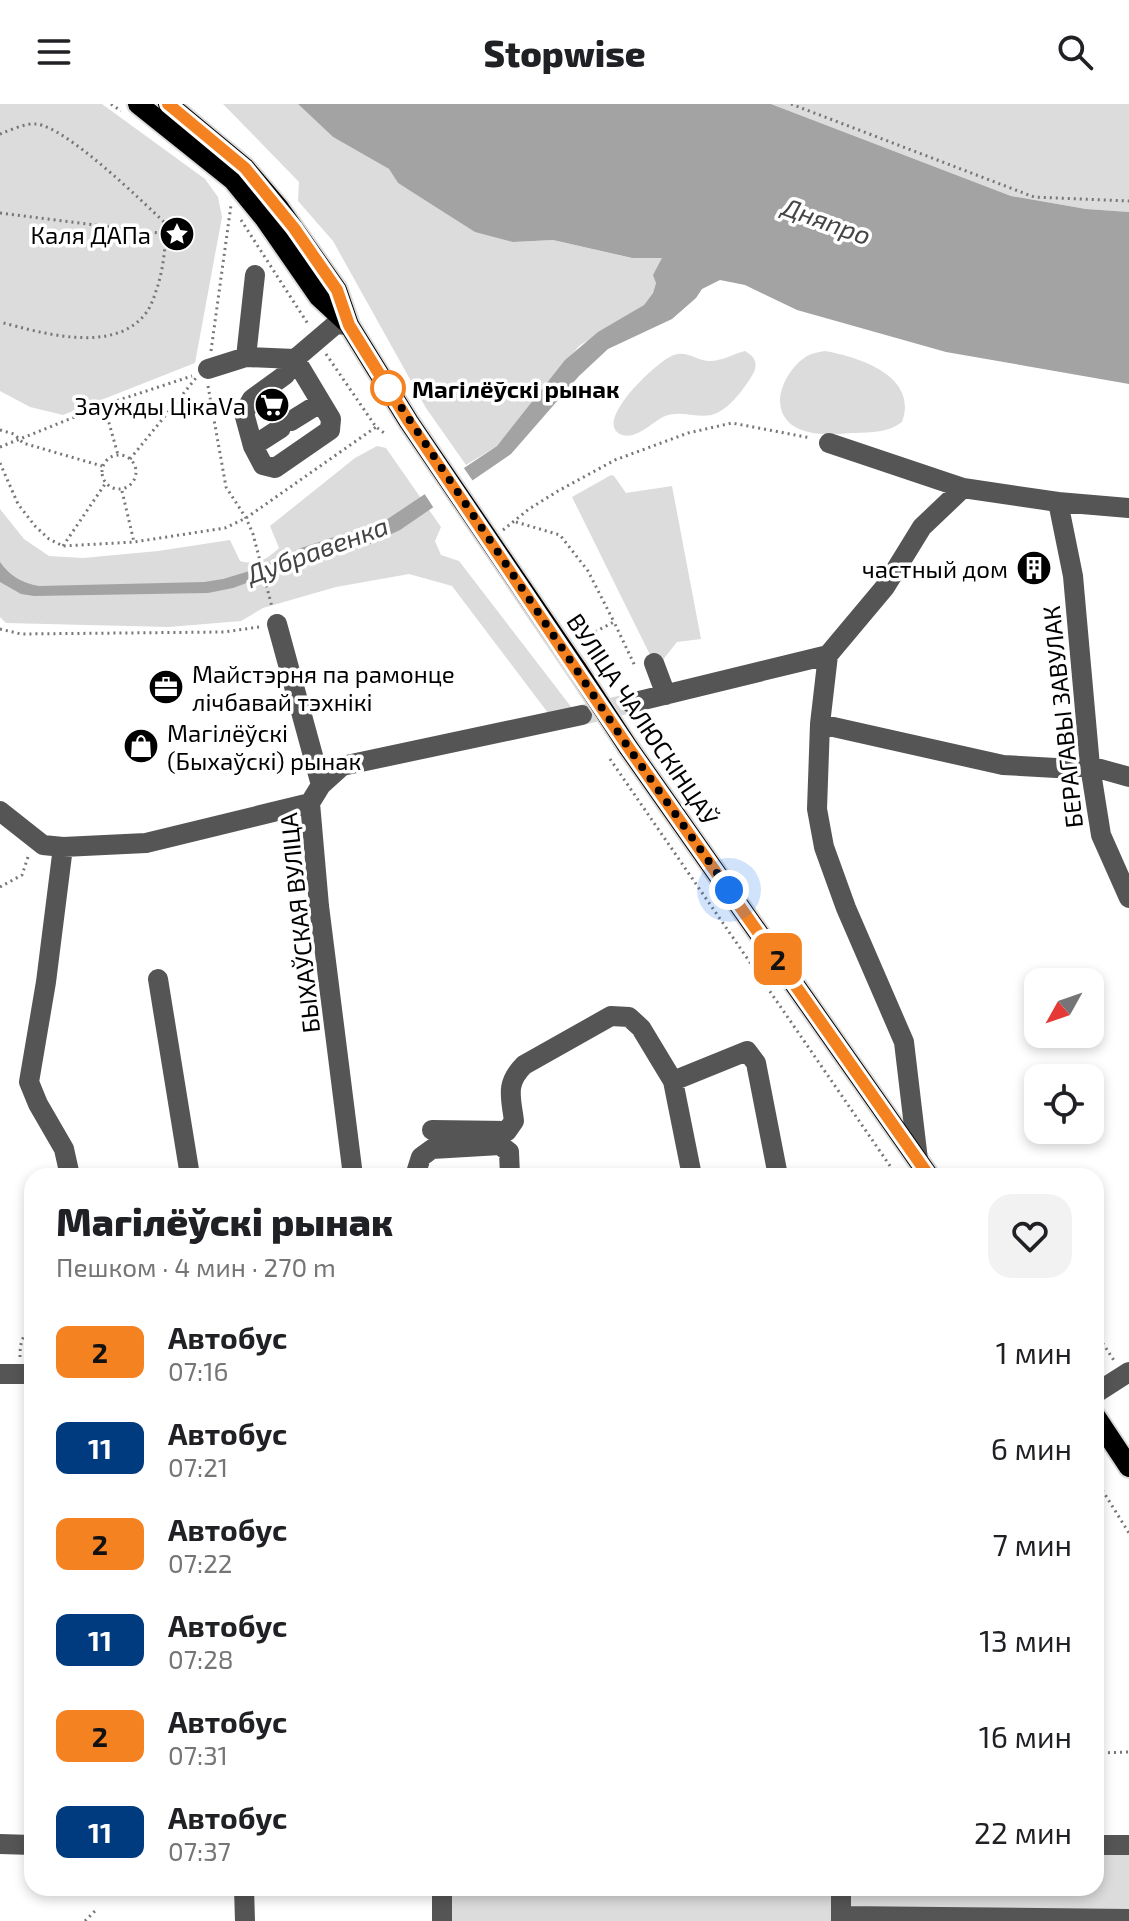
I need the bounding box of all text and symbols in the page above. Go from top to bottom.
icon: menu [32,30,76,74]
icon: search [1053,30,1097,74]
text: Stopwise [483,31,646,74]
water label: Дняпро [777,189,875,250]
place icon: Каля ДАПа [158,215,196,253]
place label: Каля ДАПа [31,220,151,249]
marker: Магілёўскі рынак [371,371,405,405]
place label: Магілёўскі рынак [412,374,620,403]
supermarket icon: Заужды ЦікаVа [253,386,291,424]
place label: Заужды ЦікаVа [75,391,246,421]
water label: Дубравенка [240,509,392,590]
building icon: частный дом [1015,549,1053,587]
place label: частный дом [862,554,1008,583]
street label: БЕРАГАВЫ ЗАВУЛАК [1036,604,1088,830]
street label: ВУЛІЦА ЧАЛЮСКІНЦАЎ [561,608,725,831]
place label: Майстэрня па рамонце лічбавай тэхнікі [192,659,455,716]
office icon: Майстэрня па рамонце лічбавай тэхнікі [147,668,185,706]
place label: Магілёўскі (Быхаўскі) рынак [167,718,362,776]
shop icon: Магілёўскі (Быхаўскі) рынак [122,727,160,765]
street label: БЫХАЎСКАЯ ВУЛІЦА [273,811,325,1035]
your location [709,870,749,910]
line badge: 2 [752,933,804,985]
text: 2 [770,942,786,976]
north arrow [1024,968,1104,1048]
map controls [1024,968,1104,1144]
button: locate [1024,1064,1104,1144]
button: heart [988,1194,1072,1278]
text: Магілёўскі рынак [56,1198,393,1244]
text: Пешком · 4 мин · 270 m [56,1251,336,1282]
text: Автобус [168,1319,287,1355]
text: 1 мин [996,1334,1072,1370]
text: 2 [92,1335,108,1369]
text: 07:16 [168,1355,228,1386]
text: Автобус [168,1415,287,1451]
text: 6 мин [991,1430,1072,1466]
text: 11 [88,1431,112,1465]
text: 07:21 [168,1451,228,1482]
text: Автобус [168,1511,287,1547]
text: 7 мин [992,1526,1072,1562]
text: 2 [92,1527,108,1561]
text: 07:22 [168,1547,232,1578]
text: Автобус [168,1607,287,1643]
text: 13 мин [979,1622,1072,1658]
text: 11 [88,1623,112,1657]
text: 07:28 [168,1643,234,1674]
text: Автобус [168,1703,287,1739]
text: 16 мин [979,1718,1072,1754]
text: 2 [92,1719,108,1753]
text: 07:31 [168,1739,228,1770]
text: Автобус [168,1799,287,1835]
text: 22 мин [974,1814,1072,1850]
text: 11 [88,1815,112,1849]
text: 07:37 [168,1835,231,1866]

